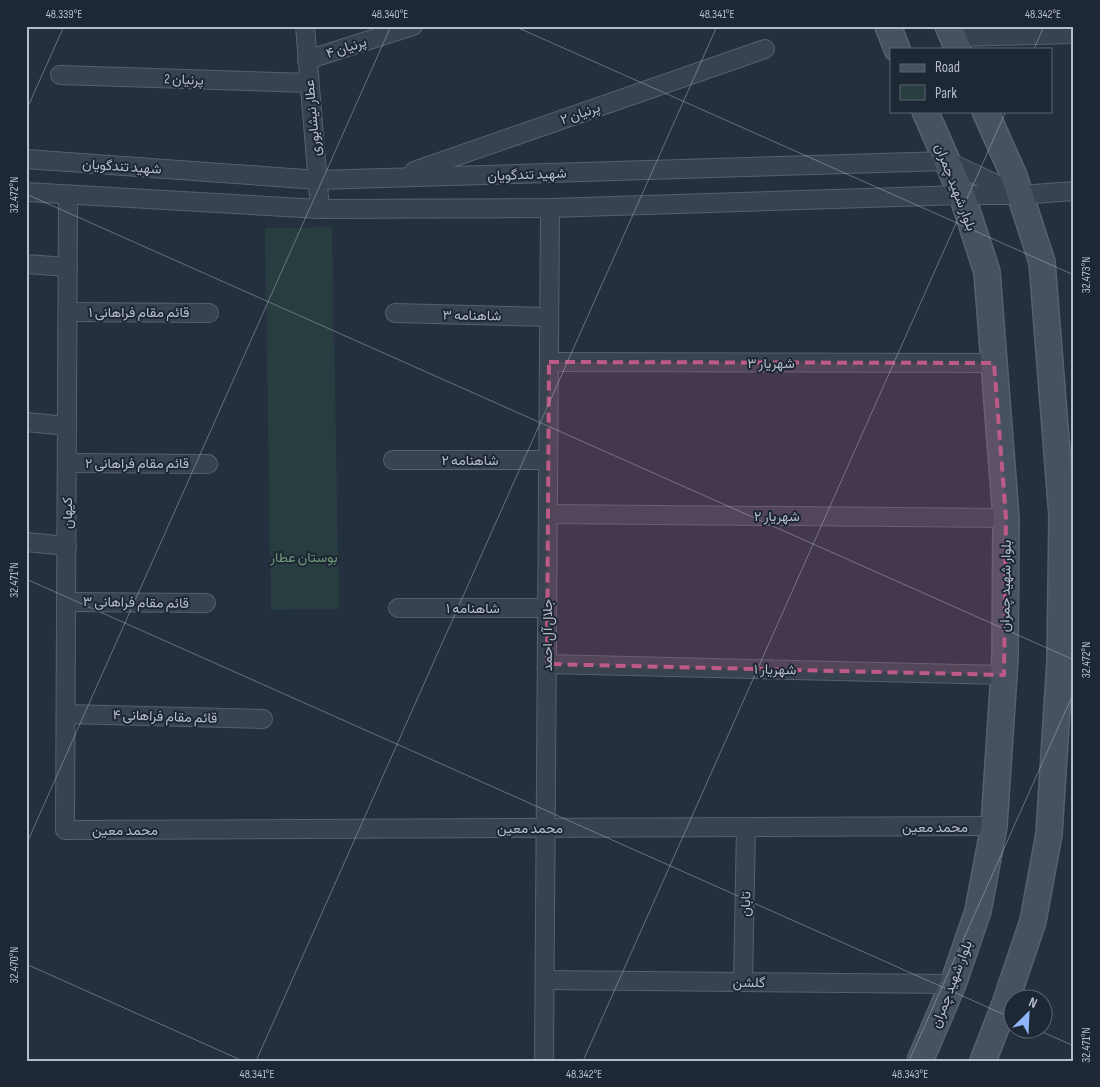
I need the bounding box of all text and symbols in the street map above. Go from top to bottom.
text: 48.339°E [46,7,82,22]
text: 48.340°E [372,7,408,22]
text: 48.341°E [700,7,734,22]
text: 48.342°E [1025,7,1061,22]
street label: پرنیان ۴ [324,33,369,63]
legend [890,48,1052,112]
text: Road [935,58,960,77]
street label: پرنیان 2 [164,70,204,90]
street label: عطار نیشابوری [301,79,324,157]
text: Park [935,84,957,103]
street label: پرنیان ۲ [558,99,603,129]
street label: بلوار شهید چمران [930,141,980,234]
street label: شهید تندگویان [82,155,162,178]
street label: شهید تندگویان [487,165,567,184]
text: 32.472°N [7,177,22,213]
text: 32.473°N [1079,257,1094,293]
street label: قائم مقام فراهانی ۱ [89,304,189,321]
street label: شاهنامه ۳ [442,306,502,325]
street label: شهریار ۳ [747,355,795,372]
street label: شاهنامه ۲ [441,452,499,469]
street label: قائم مقام فراهانی ۲ [85,455,189,472]
street label: کیهان [59,497,76,529]
street label: شهریار ۲ [754,508,800,525]
street label: بلوار شهید چمران [996,540,1016,632]
park label: بوستان عطار [269,549,338,566]
text: 32.471°N [7,562,22,598]
street label: قائم مقام فراهانی ۳ [83,593,189,612]
street label: جلال آل احمد [539,599,557,671]
street label: شاهنامه ۱ [446,600,500,617]
text: 32.472°N [1079,642,1094,678]
street label: شهریار ۱ [754,661,796,678]
street label: قائم مقام فراهانی ۴ [112,706,218,727]
street label: محمد معین [902,819,968,836]
street label: محمد معین [497,820,563,837]
street label: محمد معین [92,822,158,839]
street label: تابان [737,891,754,917]
street label: بلوار شهید چمران [927,938,977,1031]
text: 32.470°N [7,947,22,983]
street label: گلشن [733,974,765,991]
north arrow [1002,990,1052,1040]
text: N [1026,993,1040,1012]
text: 32.471°N [1079,1027,1094,1063]
text: 48.341°E [240,1067,274,1082]
text: 48.342°E [566,1067,602,1082]
text: 48.343°E [892,1067,928,1082]

